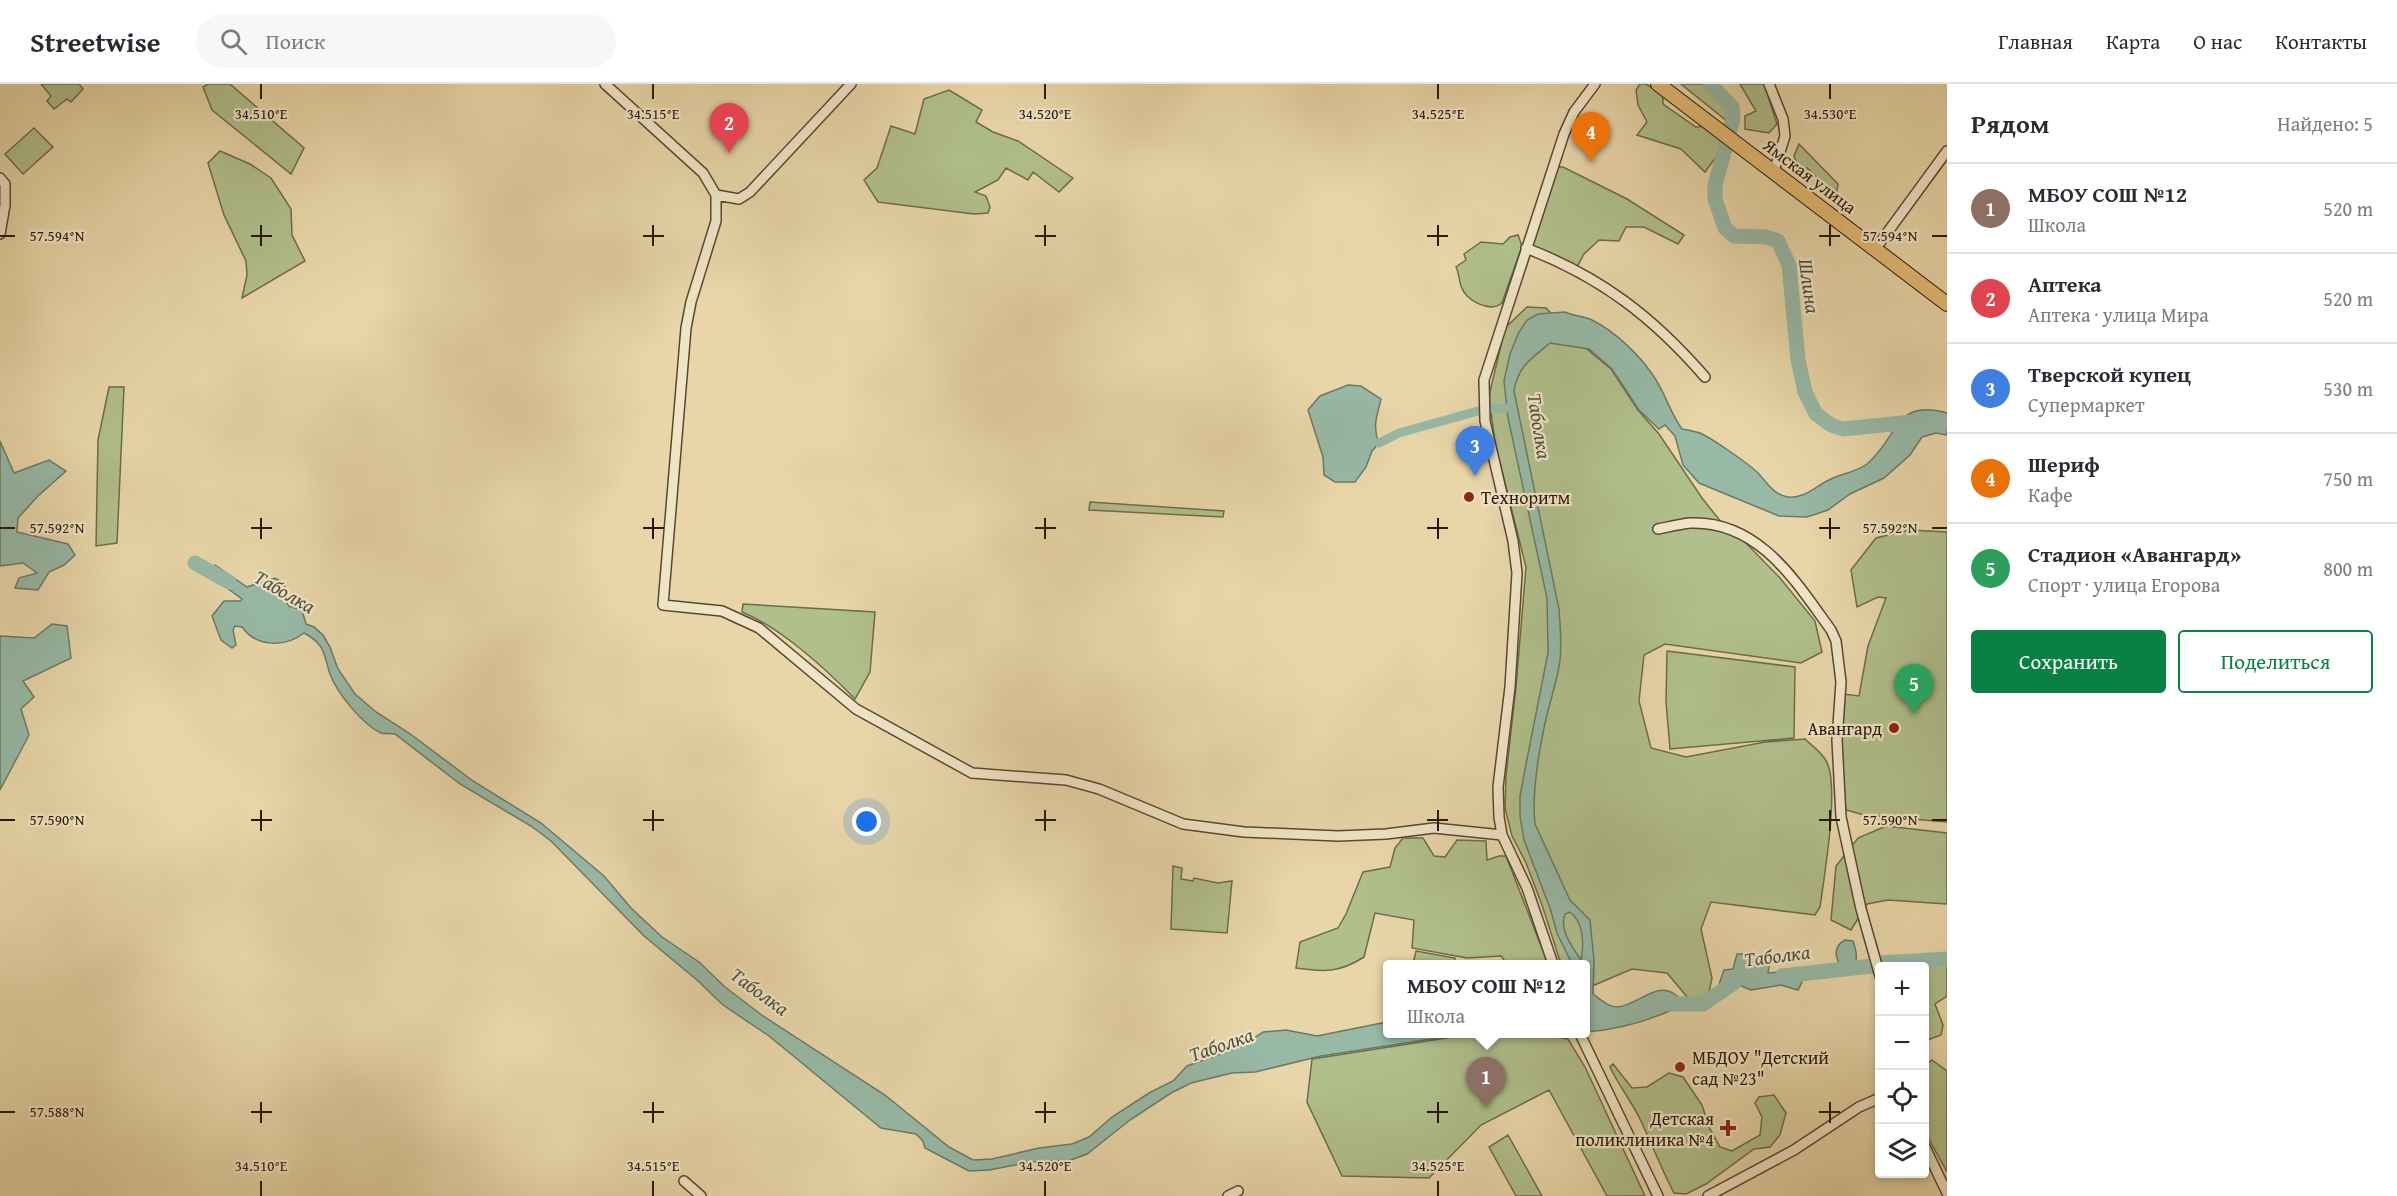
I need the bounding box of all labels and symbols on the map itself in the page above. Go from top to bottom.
text: 34.510°E [235,103,288,124]
text: 34.515°E [627,103,680,124]
text: 34.520°E [1019,103,1072,124]
text: 34.525°E [1412,103,1465,124]
text: 34.530°E [1804,103,1857,124]
pin: 2 [710,104,748,153]
pin: 4 [1572,112,1610,162]
street label: Ямская улица [1757,131,1863,220]
text: 57.594°N [30,225,85,246]
text: 57.594°N [1863,225,1918,246]
water label: Шлина [1792,257,1828,316]
water label: Таболка [1520,391,1560,462]
pin: 3 [1456,426,1494,476]
place label: Техноритм [1481,484,1570,511]
marker: Техноритм [1462,490,1476,504]
text: 57.592°N [30,517,85,538]
text: 57.592°N [1863,517,1918,538]
water label: Таболка [249,562,322,621]
pin: 5 [1894,664,1934,714]
place label: Авангард [1808,715,1882,742]
marker: Авангард [1887,721,1901,735]
your location [852,807,881,836]
text: 57.590°N [30,809,85,830]
text: 57.590°N [1863,809,1918,830]
water label: Таболка [1742,936,1812,973]
water label: Таболка [725,960,796,1023]
water label: Таболка [1185,1019,1258,1069]
place label: МБДОУ "Детский сад №23" [1692,1044,1829,1092]
pin: 1 [1466,1058,1506,1107]
marker: МБДОУ "Детский сад №23" [1673,1060,1687,1074]
text: 57.588°N [30,1101,85,1122]
place label: Детская поликлиника №4 [1575,1105,1714,1153]
marker: Детская поликлиника №4 [1719,1119,1737,1137]
text: 34.510°E [235,1155,288,1176]
text: 34.515°E [627,1155,680,1176]
text: 34.520°E [1019,1155,1072,1176]
text: 34.525°E [1412,1155,1465,1176]

